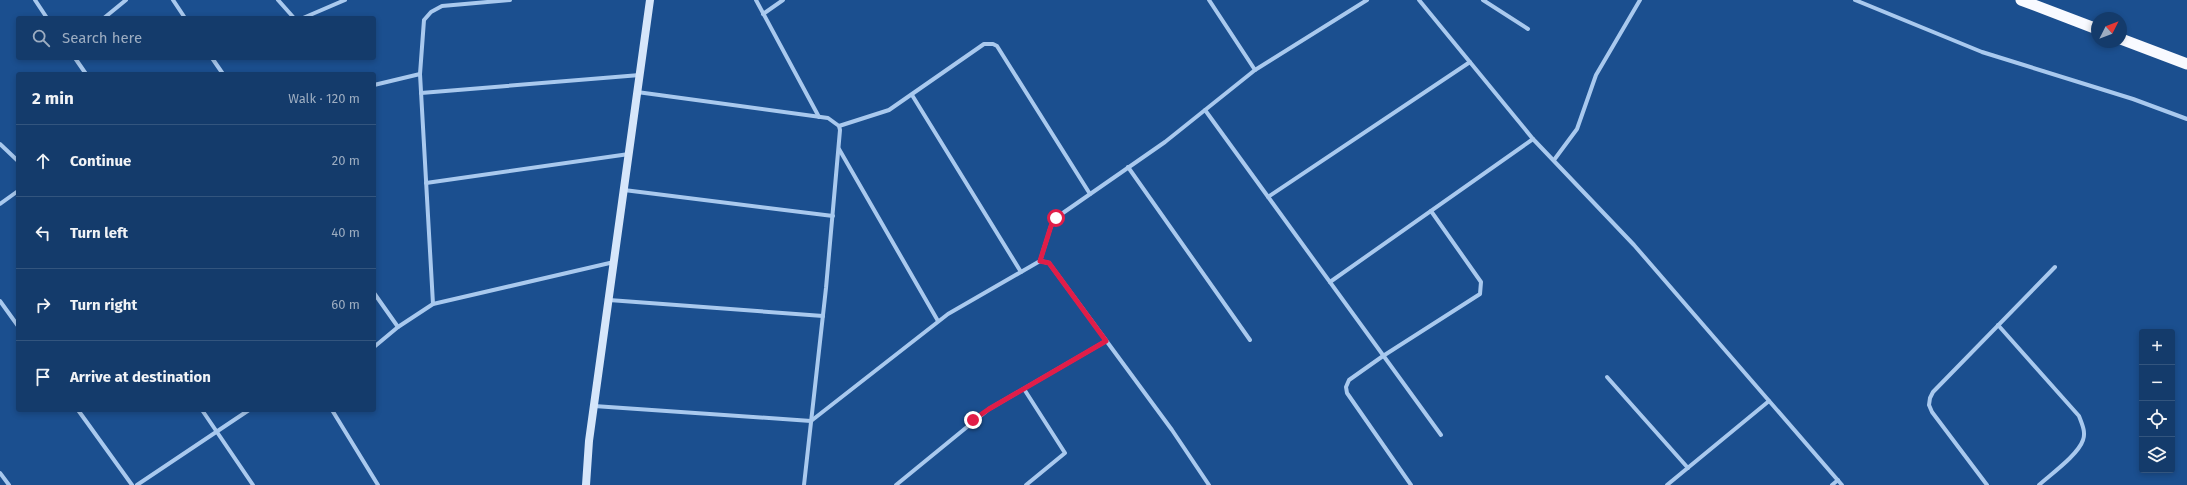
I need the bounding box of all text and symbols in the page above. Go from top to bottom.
north arrow [2091,12,2127,48]
search box [16,16,376,60]
icon: search [30,27,52,49]
text: Search here [62,29,142,47]
text: 2 min [32,88,74,109]
text: Walk · 120 m [288,91,360,106]
icon: ahead [32,150,54,172]
text: Continue [70,152,131,170]
text: 20 m [332,153,360,168]
route start [1047,209,1065,227]
icon: left [32,222,54,244]
text: Turn left [70,224,128,242]
text: 40 m [331,225,360,240]
icon: right [32,294,54,316]
text: Turn right [70,296,137,314]
text: 60 m [331,297,360,312]
map controls [2139,329,2175,473]
button: + [2139,329,2175,365]
button: − [2139,365,2175,401]
icon: arrive [32,366,54,388]
text: Arrive at destination [70,368,211,386]
button: locate [2139,401,2175,437]
route end [964,411,982,429]
button: layers [2139,437,2175,473]

